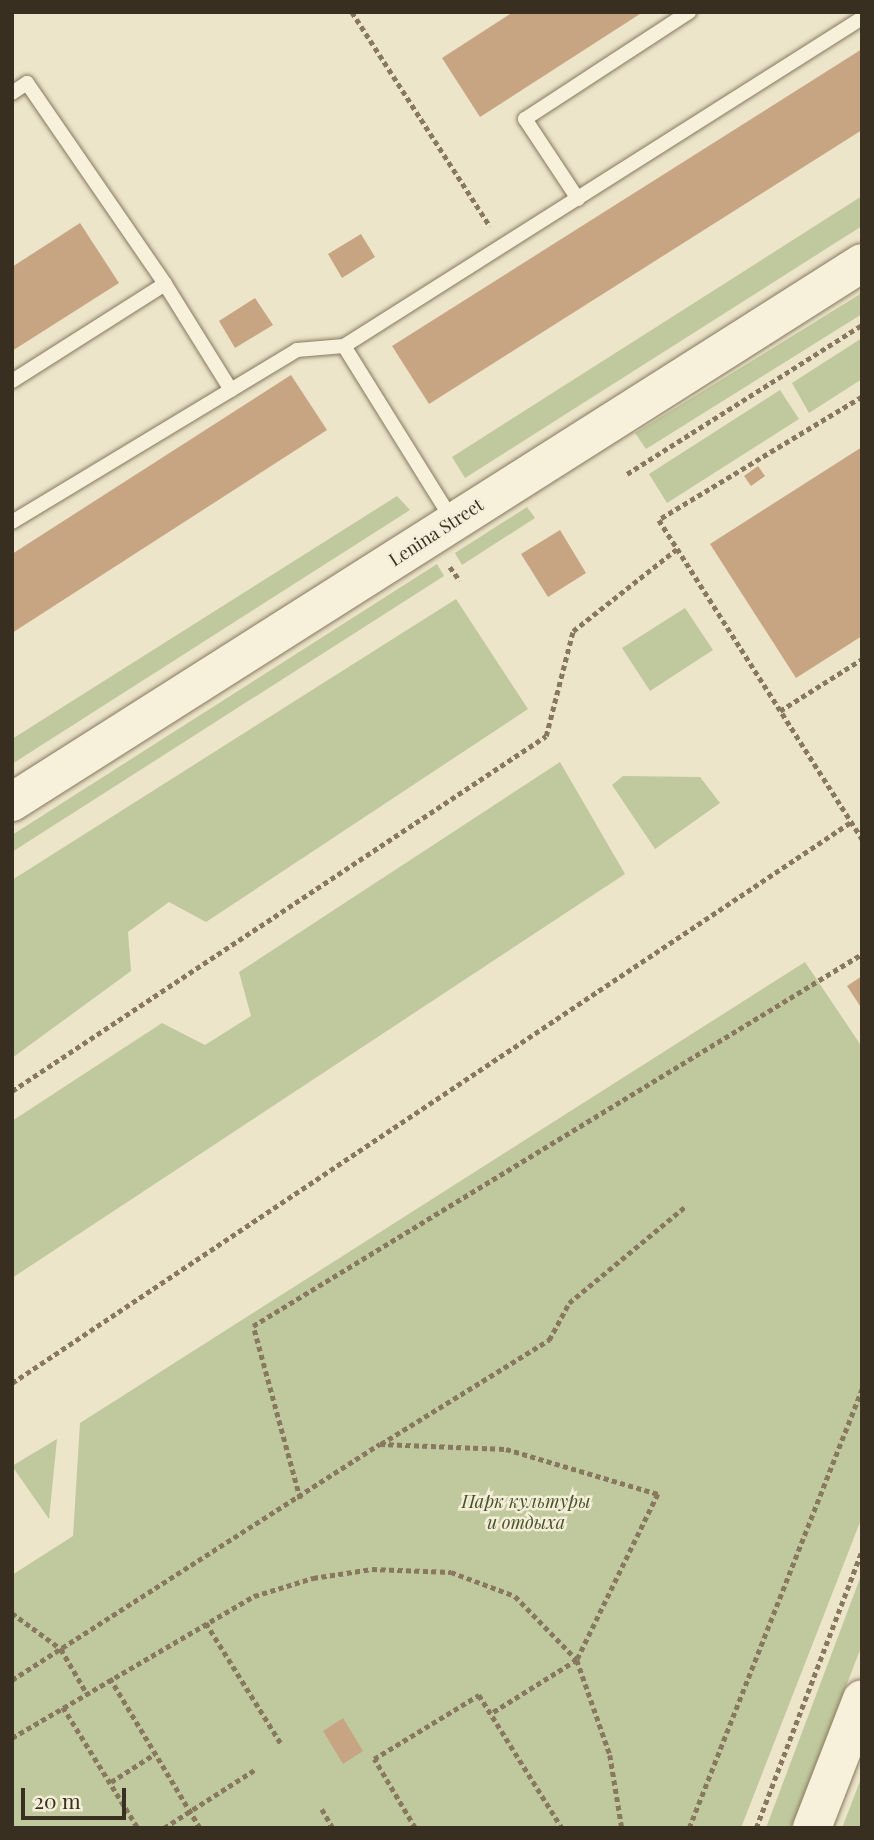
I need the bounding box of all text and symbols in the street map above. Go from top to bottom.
street label: Lenina Street [385,493,487,571]
park label: Парк культуры и отдыха [462,1491,590,1534]
scale bar [24,1773,130,1817]
text: 20 m [34,1786,81,1814]

